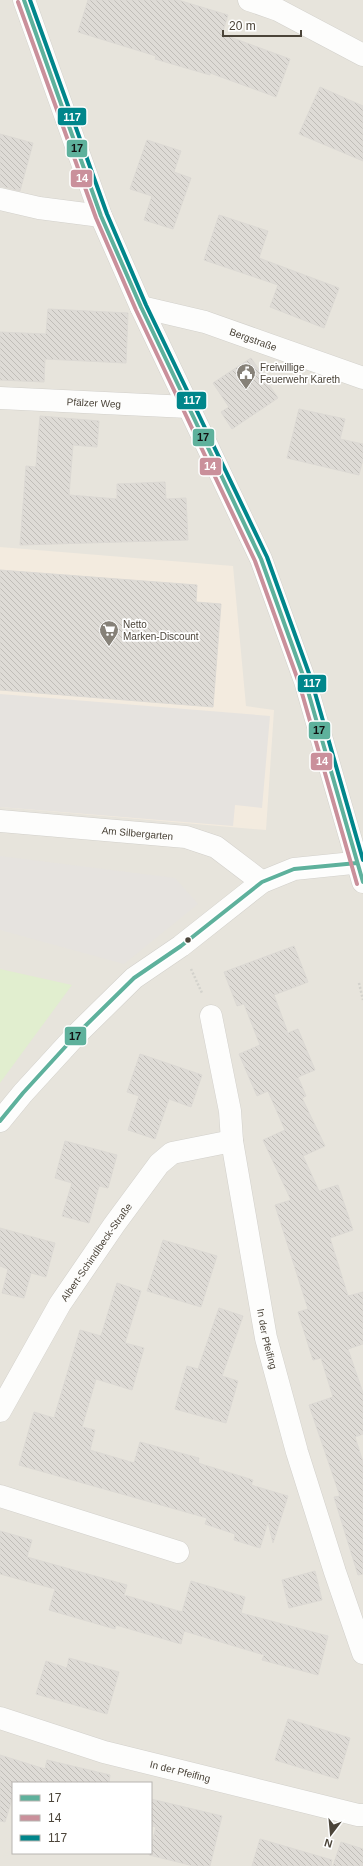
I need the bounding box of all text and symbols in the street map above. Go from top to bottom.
scale bar [223,12,301,38]
text: 20 m [229,19,256,33]
line badge: 117 [57,107,87,126]
text: 117 [63,111,81,123]
line badge: 17 [66,139,88,158]
text: 17 [71,142,83,154]
line badge: 14 [70,169,93,188]
text: 14 [76,172,89,184]
street label: Bergstraße [228,326,279,353]
public building icon: Freiwillige Feuerwehr Kareth [235,362,257,390]
place label: Freiwillige Feuerwehr Kareth [260,362,340,385]
line badge: 117 [176,391,207,410]
text: 117 [183,394,201,406]
street label: Pfälzer Weg [66,396,121,409]
line badge: 17 [192,428,215,447]
text: 17 [197,431,209,443]
line badge: 14 [199,457,222,476]
text: 14 [204,460,217,472]
supermarket icon: Netto Marken-Discount [98,619,120,647]
place label: Netto Marken-Discount [123,619,199,642]
line badge: 117 [297,674,327,693]
text: 117 [303,677,321,689]
line badge: 17 [308,721,331,740]
text: 17 [313,724,325,736]
line badge: 14 [310,752,333,771]
text: 14 [316,755,329,767]
street label: Am Silbergarten [101,824,174,841]
unlabelled marker [183,935,193,945]
line badge: 17 [64,1026,87,1046]
text: 17 [69,1030,81,1042]
street label: Albert-Schindlbeck-Straße [58,1200,134,1303]
street label: In der Pfeifing [256,1308,280,1370]
street label: In der Pfeifing [149,1758,212,1784]
legend [12,1782,152,1854]
text: 17 [48,1791,62,1805]
text: 14 [48,1811,62,1825]
north arrow [311,1814,351,1854]
text: 117 [48,1831,67,1845]
text: N [323,1837,334,1850]

